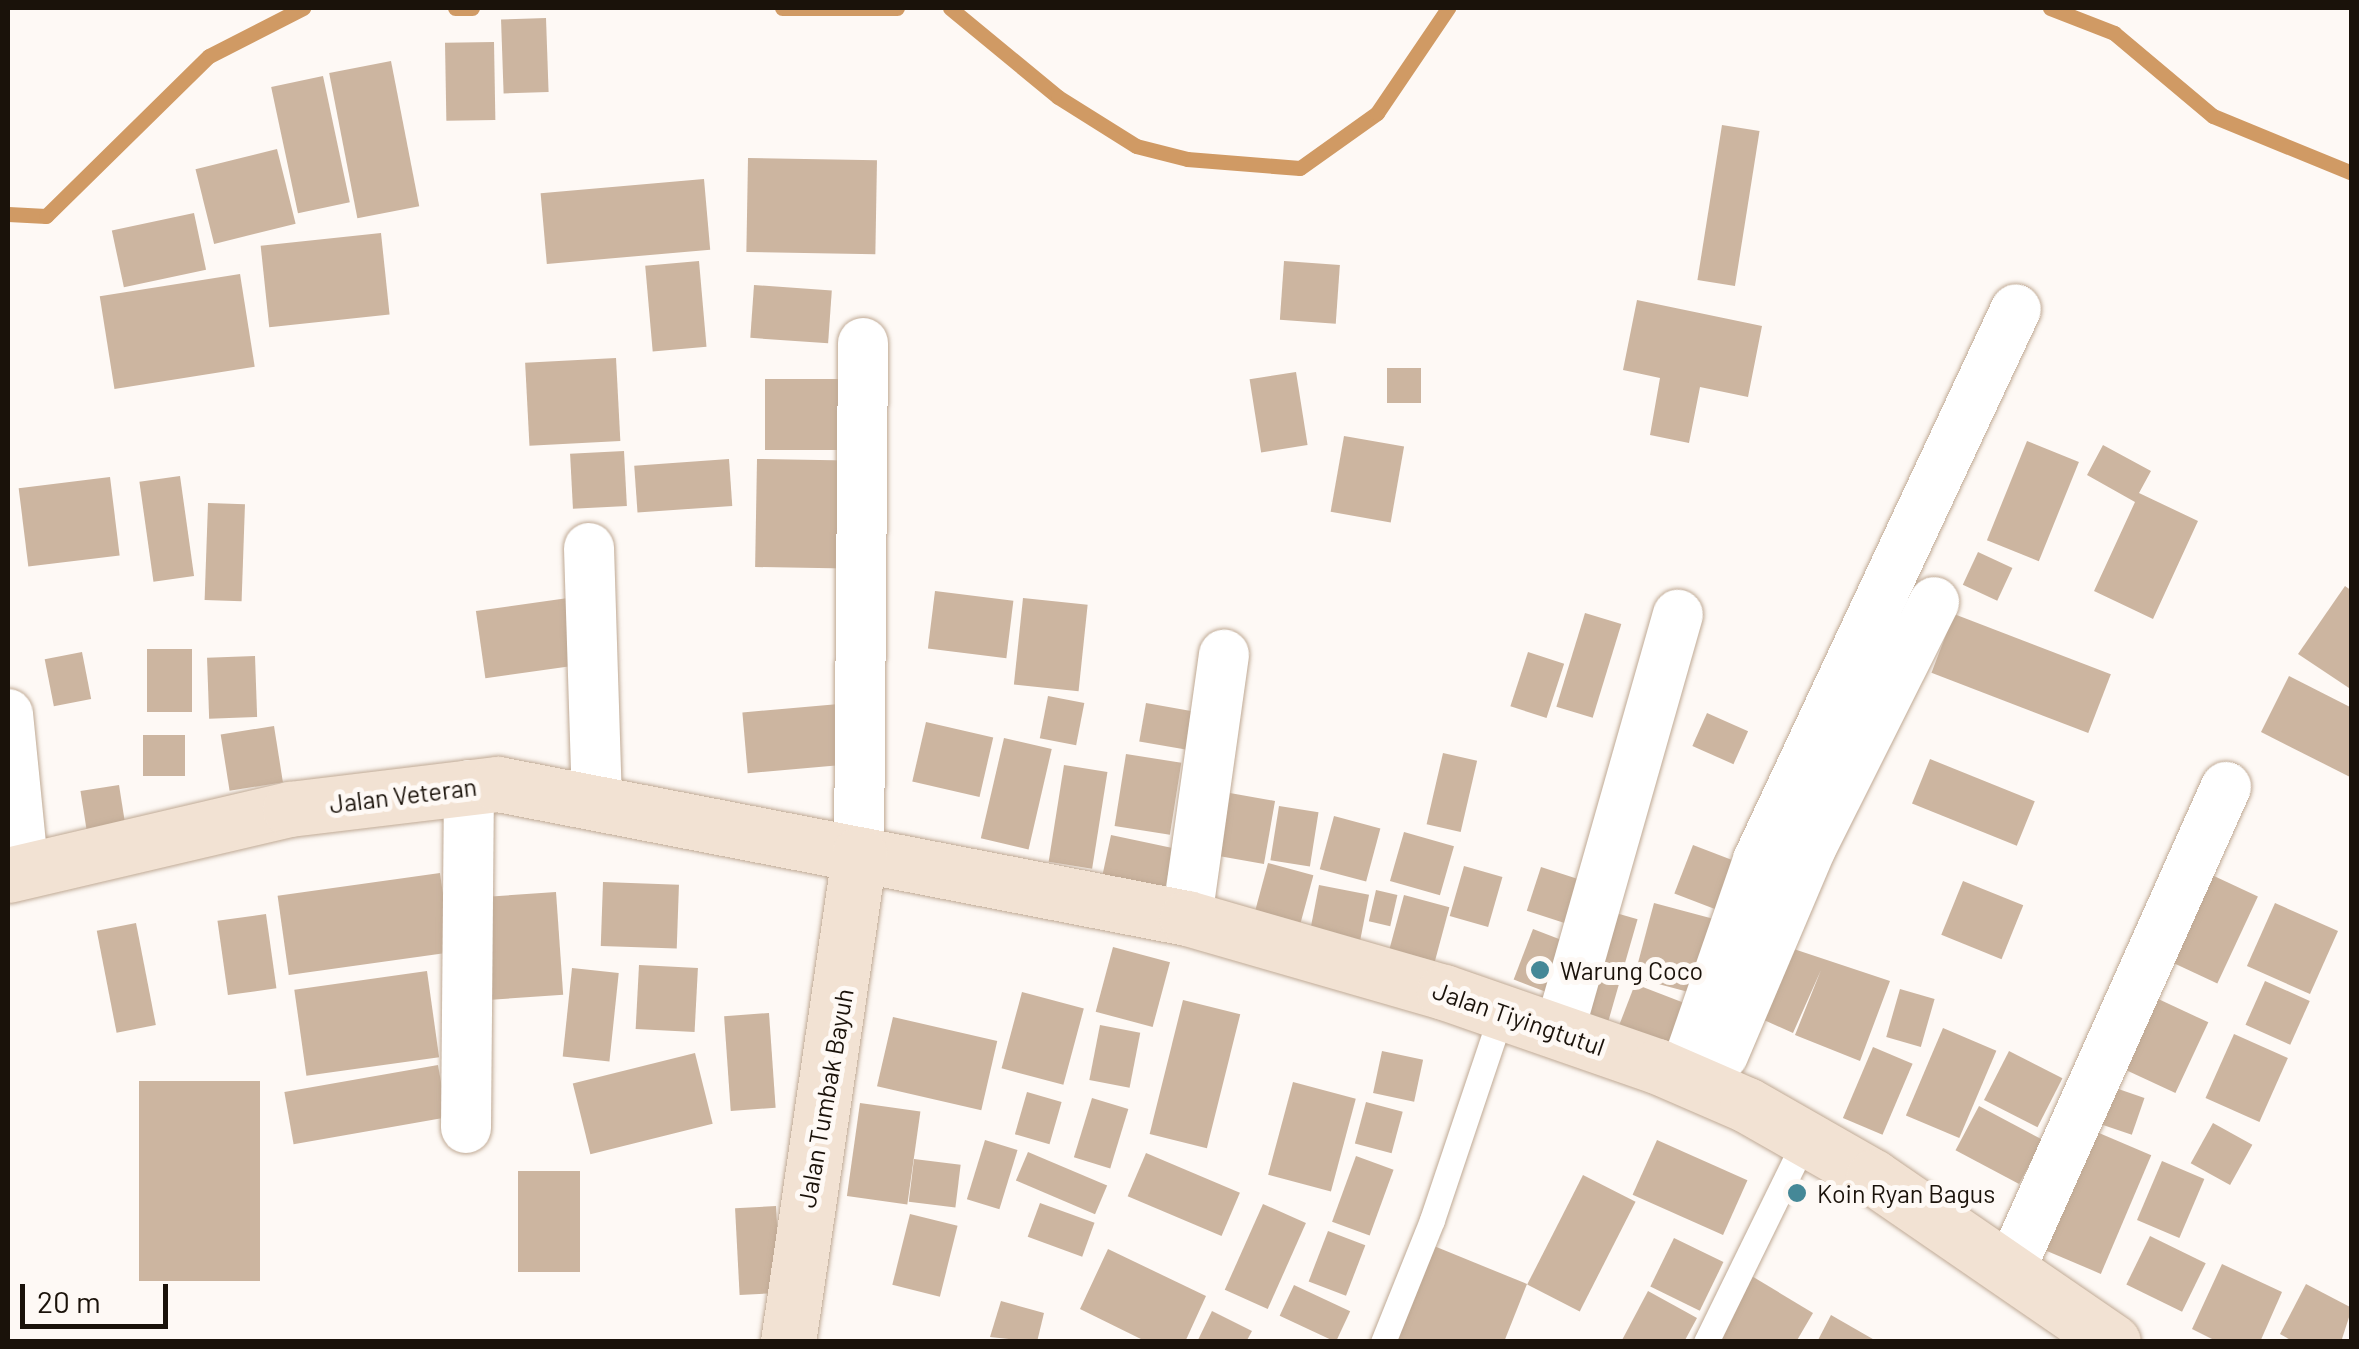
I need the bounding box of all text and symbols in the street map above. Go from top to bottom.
street label: Jalan Veteran [328,771,478,819]
place label: Warung Coco [1560,955,1703,985]
marker: Warung Coco [1529,959,1551,981]
street label: Jalan Tiyingtutul [1429,975,1609,1061]
street label: Jalan Tumbak Bayuh [791,986,859,1210]
place label: Koin Ryan Bagus [1817,1178,1995,1208]
marker: Koin Ryan Bagus [1786,1182,1808,1204]
scale bar [25,1264,172,1326]
text: 20 m [37,1283,101,1319]

